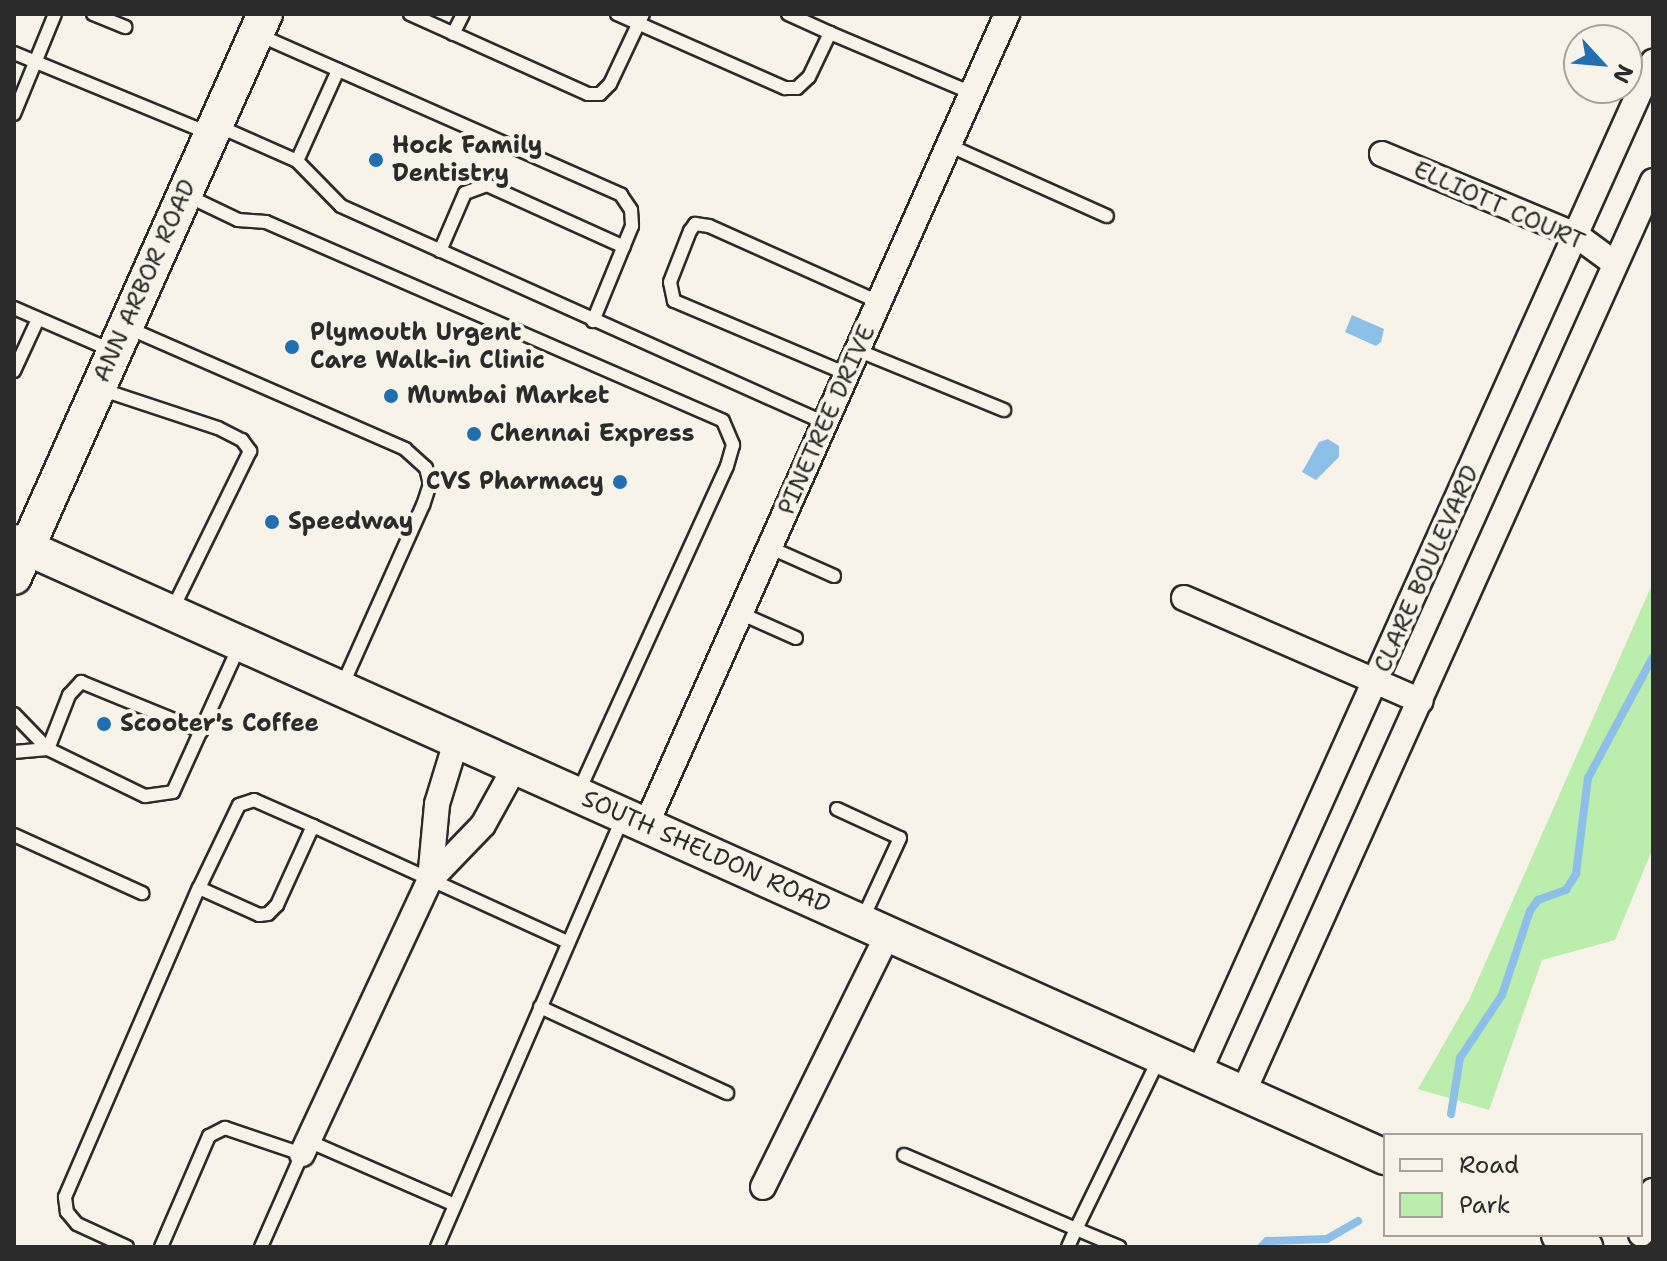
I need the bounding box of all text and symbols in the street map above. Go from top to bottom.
north arrow [1563,24,1643,104]
text: N [1606,60,1640,88]
place label: Hock Family Dentistry [392,132,542,188]
marker: Hock Family Dentistry [367,151,385,169]
street label: ELLIOTT COURT [1409,155,1589,257]
street label: ANN ARBOR ROAD [87,175,203,387]
place label: Plymouth Urgent Care Walk-in Clinic [310,319,545,375]
street label: PINETREE DRIVE [772,321,882,519]
marker: Plymouth Urgent Care Walk-in Clinic [281,336,303,358]
place label: Mumbai Market [407,382,609,410]
marker: Mumbai Market [382,387,400,405]
place label: Chennai Express [490,420,694,448]
marker: Chennai Express [465,425,483,443]
street label: CLARE BOULEVARD [1368,461,1486,677]
place label: CVS Pharmacy [426,468,604,496]
marker: CVS Pharmacy [611,473,629,491]
place label: Speedway [288,508,413,536]
marker: Speedway [263,513,281,531]
place label: Scooter's Coffee [120,710,319,738]
marker: Scooter's Coffee [95,715,113,733]
street label: SOUTH SHELDON ROAD [577,784,835,920]
legend [1383,1133,1643,1237]
text: Road [1459,1149,1519,1181]
text: Park [1459,1189,1511,1221]

